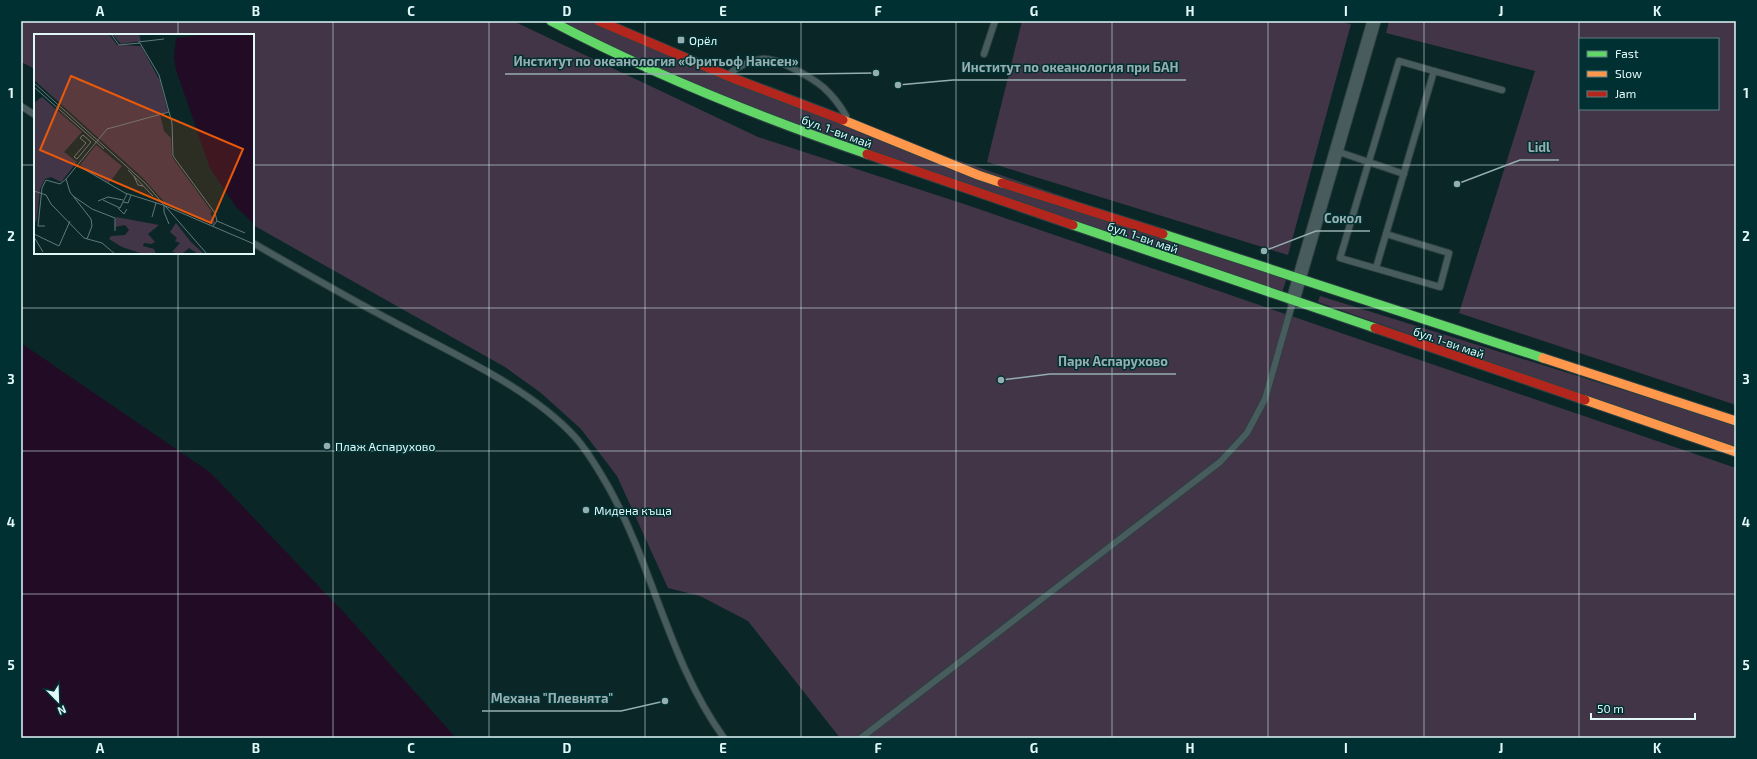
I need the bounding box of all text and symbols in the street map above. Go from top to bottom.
text: A [96,3,105,19]
text: B [252,3,260,19]
text: C [407,3,415,19]
text: D [563,3,572,19]
text: E [719,3,727,19]
text: F [874,3,882,19]
text: G [1030,3,1038,19]
text: H [1186,3,1195,19]
text: I [1344,3,1348,19]
text: J [1499,3,1503,19]
text: K [1653,3,1662,19]
place label: Орёл [689,33,717,47]
inset map [34,34,254,254]
marker: Орёл [676,35,686,45]
legend [1579,38,1719,110]
text: Fast [1615,46,1639,60]
callout: Институт по океанология «Фритьоф Нансен» [505,49,806,74]
text: Институт по океанология «Фритьоф Нансен» [513,53,799,69]
callout: Институт по океанология при БАН [953,55,1186,80]
text: Институт по океанология при БАН [962,59,1178,75]
text: Slow [1615,66,1642,80]
text: 1 [8,85,14,101]
text: 1 [1743,85,1749,101]
text: Jam [1615,86,1636,100]
street label: бул. 1-ви май [799,112,874,151]
callout: Lidl [1520,135,1559,160]
text: Lidl [1528,139,1551,155]
callout: Сокол [1316,206,1370,231]
text: Сокол [1324,210,1362,226]
street label: бул. 1-ви май [1105,218,1180,257]
text: 2 [7,228,15,244]
text: 2 [1742,228,1750,244]
street label: бул. 1-ви май [1411,323,1486,362]
callout: Парк Аспарухово [1050,349,1176,374]
text: Парк Аспарухово [1058,353,1168,369]
text: 3 [7,371,15,387]
text: 3 [1742,371,1750,387]
place label: Плаж Аспарухово [335,439,435,454]
marker: Плаж Аспарухово [322,441,332,451]
place label: Мидена къща [594,503,672,517]
marker: Мидена къща [581,505,591,515]
text: 4 [7,514,15,530]
text: 4 [1742,514,1750,530]
text: 5 [7,657,15,673]
text: 5 [1742,657,1750,673]
north arrow [38,681,78,721]
callout: Механа "Плевнята" [482,686,621,711]
text: Механа "Плевнята" [491,690,613,706]
scale bar [1591,695,1695,721]
text: 50 m [1597,701,1624,715]
text: N [56,703,68,718]
text: A [96,740,105,756]
text: B [252,740,260,756]
text: C [407,740,415,756]
text: D [563,740,572,756]
text: E [719,740,727,756]
text: F [874,740,882,756]
text: G [1030,740,1038,756]
text: H [1186,740,1195,756]
text: I [1344,740,1348,756]
text: J [1499,740,1503,756]
text: K [1653,740,1662,756]

